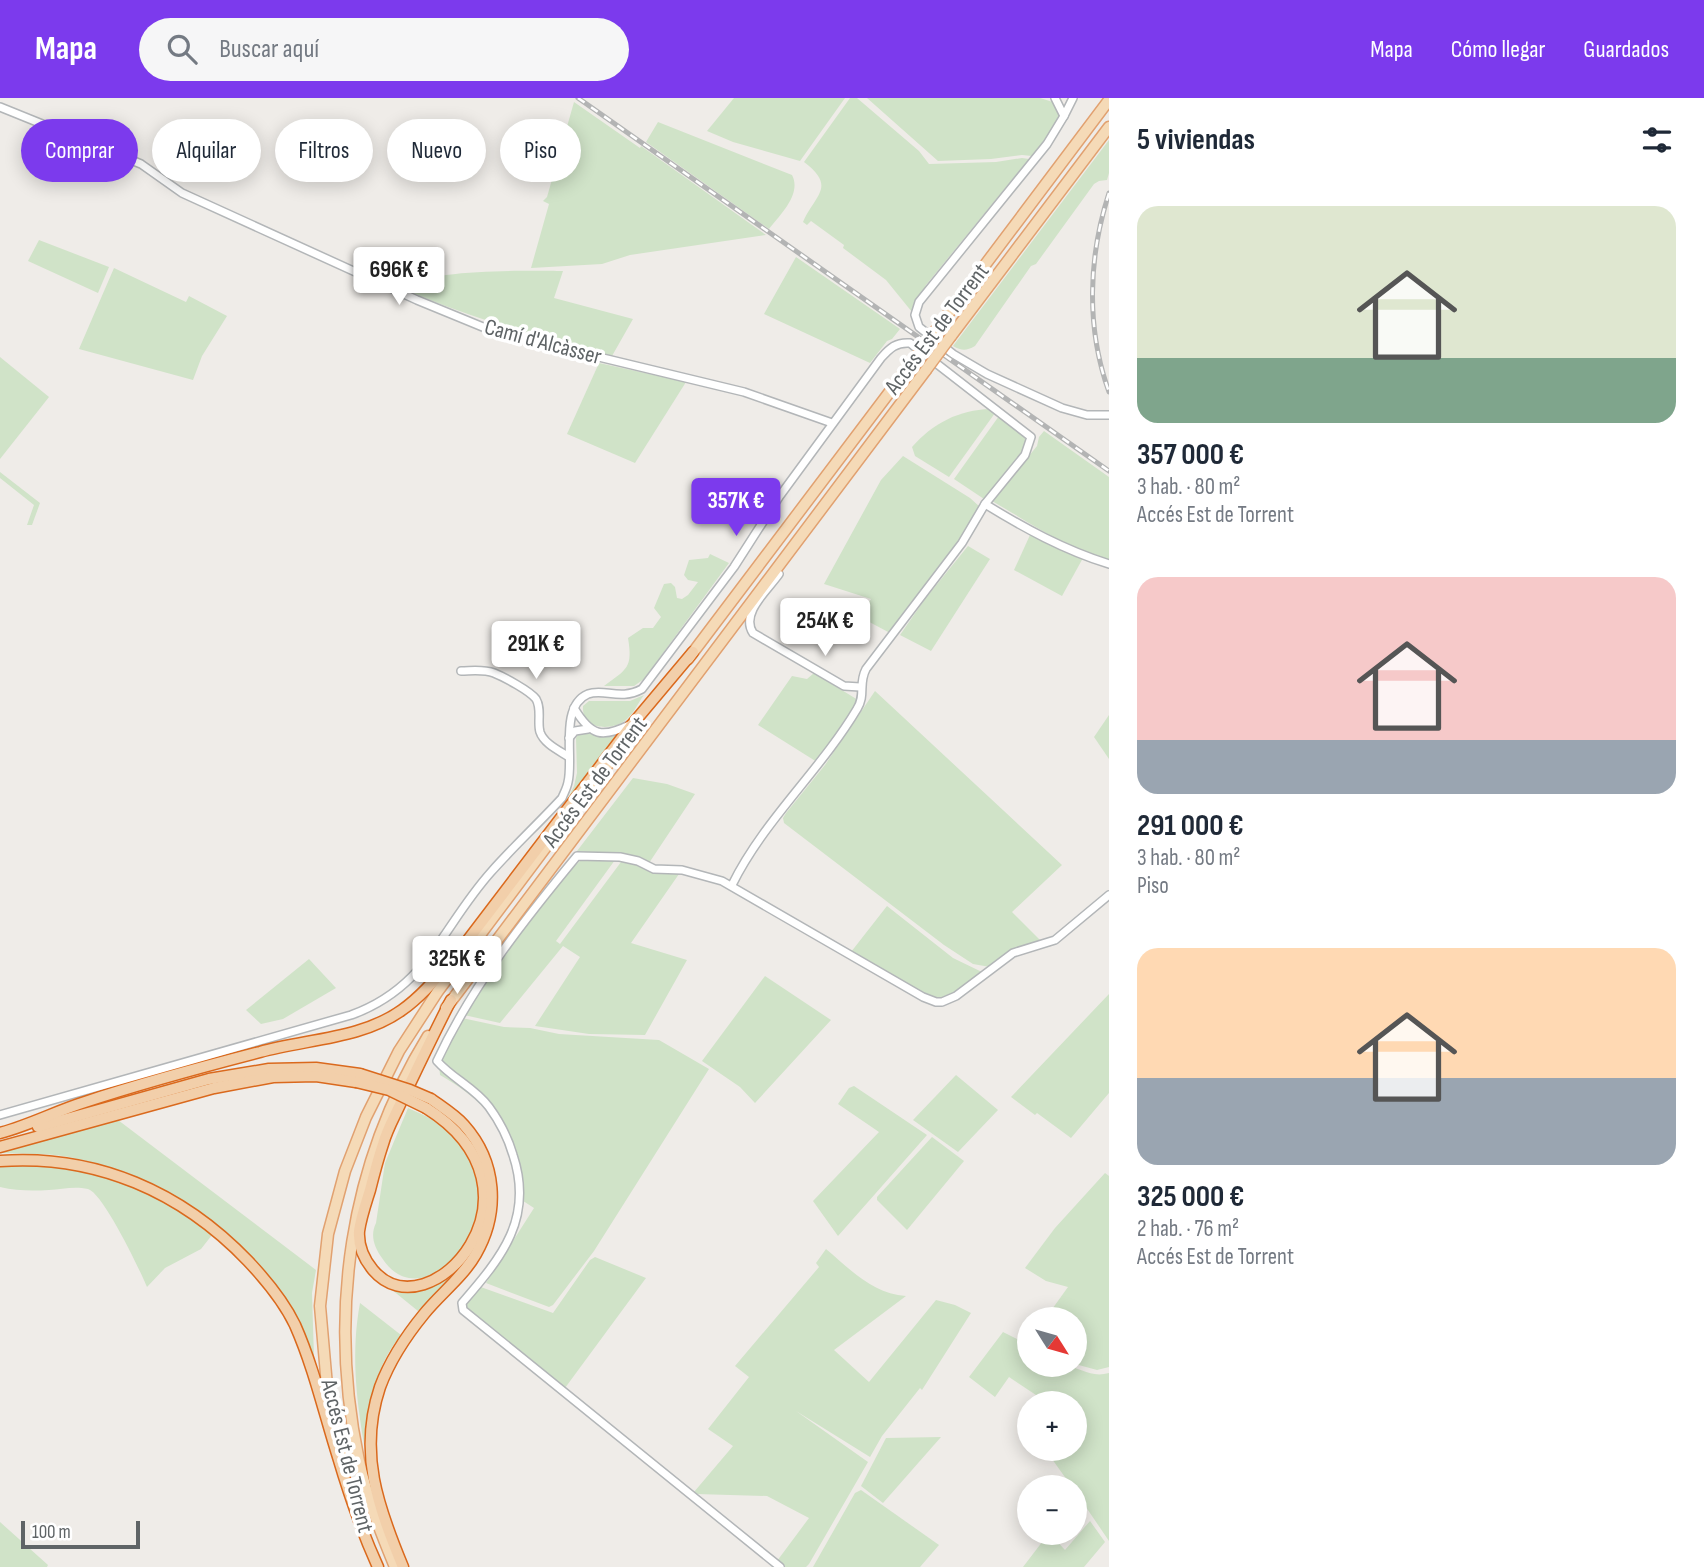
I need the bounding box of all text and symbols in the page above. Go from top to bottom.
search box [139,18,629,81]
text: Mapa [35,29,97,69]
icon: search [163,30,201,68]
text: Buscar aquí [219,34,319,65]
text: Mapa [1370,35,1413,64]
text: Cómo llegar [1451,35,1545,64]
text: Guardados [1583,35,1669,64]
chip: Comprar [21,119,138,182]
chip: Alquilar [152,119,261,182]
chip: Filtros [275,119,373,182]
chip: Nuevo [387,119,486,182]
chip: Piso [500,119,581,182]
icon: filters [1638,121,1676,159]
text: 5 viviendas [1137,122,1255,158]
pin: 696K € [342,248,456,307]
icon: home [1344,252,1470,378]
text: 696K € [369,256,429,284]
street label: Accés Est de Torrent [878,258,995,401]
street label: Camí d'Alcàsser [482,313,605,371]
text: 357 000 € [1137,437,1244,473]
text: 3 hab. · 80 m² [1137,473,1240,501]
pin: 357K € [679,478,793,538]
text: 357K € [707,487,765,515]
text: Accés Est de Torrent [1137,501,1294,529]
pin: 254K € [768,598,882,658]
text: 254K € [796,607,854,635]
pin: 291K € [479,622,593,681]
icon: home [1344,623,1470,749]
text: 291K € [508,630,564,658]
street label: Accés Est de Torrent [536,711,653,854]
text: 291 000 € [1137,808,1244,844]
text: 3 hab. · 80 m² [1137,844,1240,872]
text: Piso [1137,872,1169,900]
pin: 325K € [400,936,514,996]
text: 325K € [428,945,486,973]
icon: home [1344,994,1470,1120]
text: 325 000 € [1137,1179,1244,1215]
text: 2 hab. · 76 m² [1137,1215,1239,1243]
text: Accés Est de Torrent [1137,1243,1294,1271]
north arrow [1017,1307,1087,1377]
map controls [1017,1307,1087,1545]
street label: Accés Est de Torrent [314,1376,380,1536]
button: + [1017,1391,1087,1461]
button: − [1017,1475,1087,1545]
scale bar [21,1518,140,1550]
text: 100 m [32,1521,71,1544]

